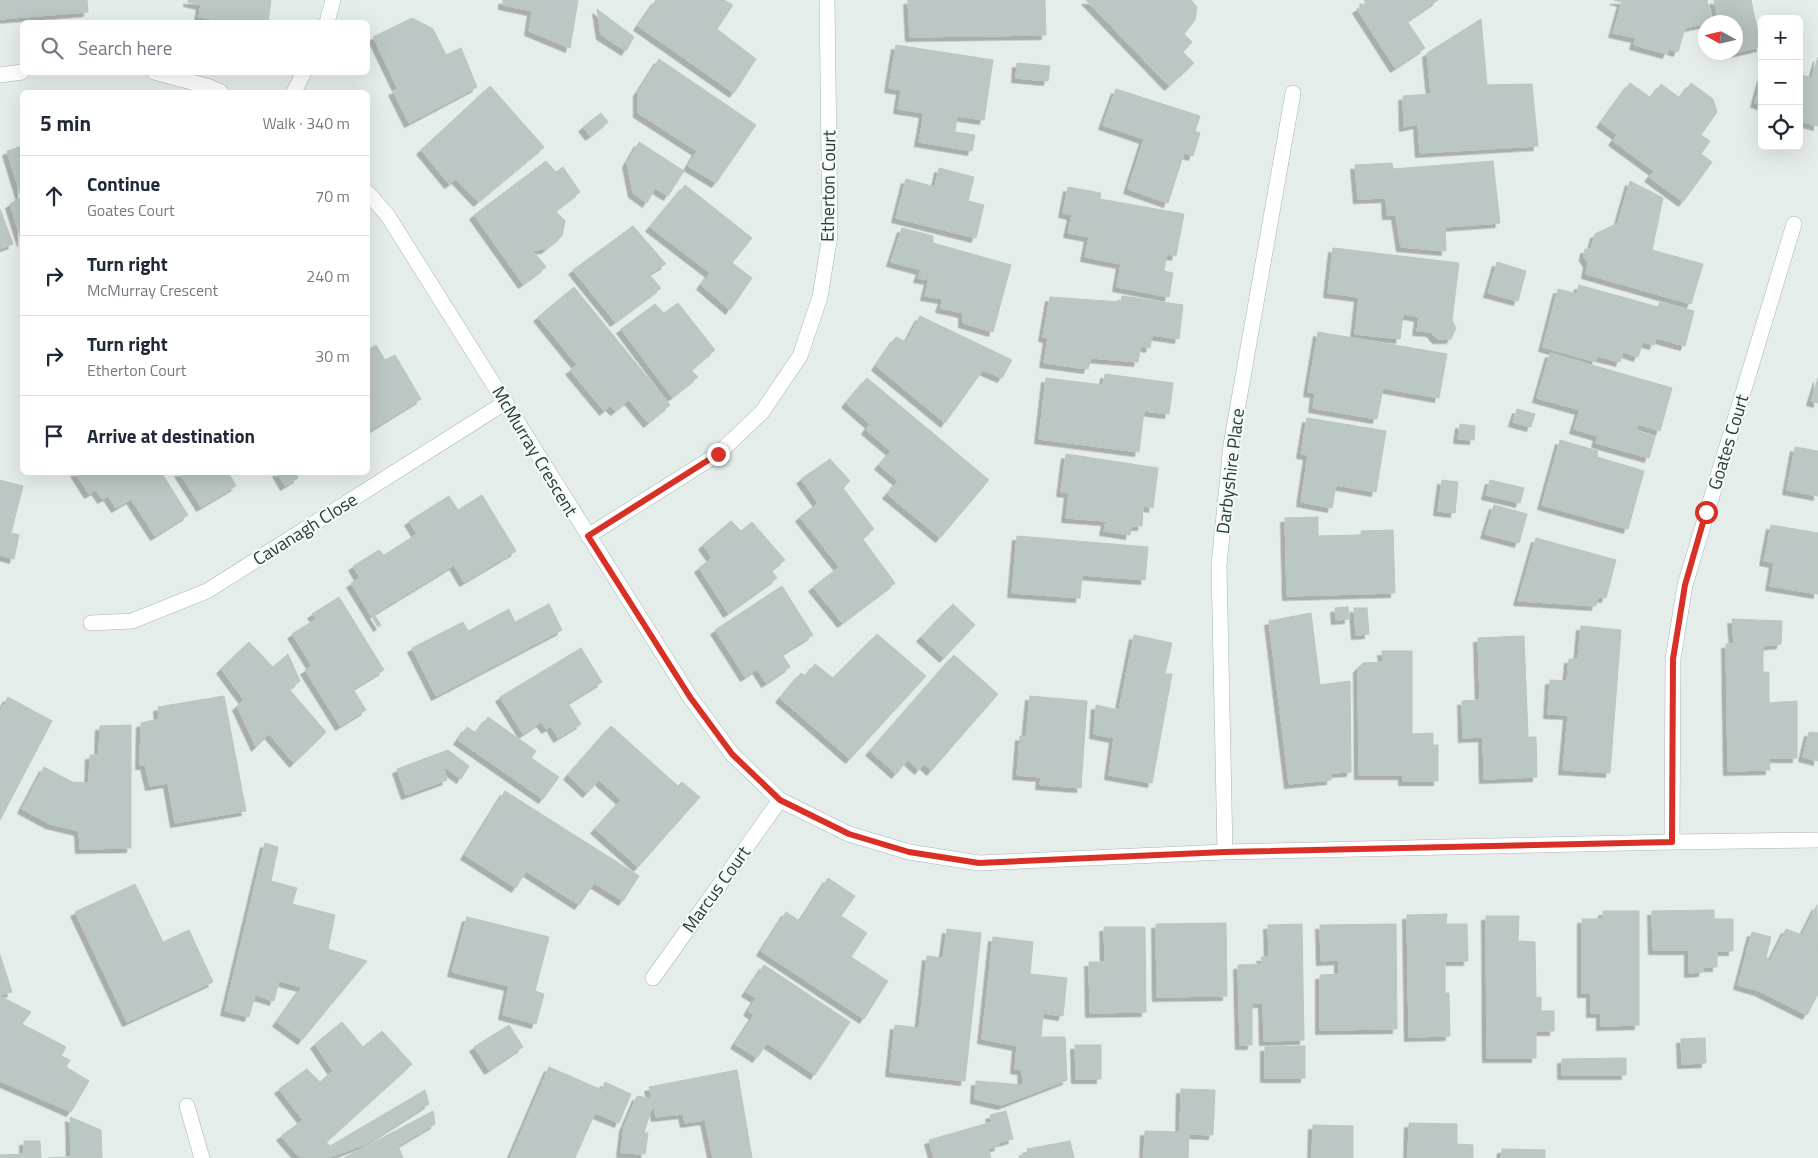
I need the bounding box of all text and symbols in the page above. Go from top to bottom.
north arrow [1698,15,1743,60]
map controls [1758,15,1803,150]
button: + [1758,15,1803,60]
search box [20,20,370,75]
text: Search here [78,33,172,62]
icon: search [38,34,66,62]
button: − [1758,60,1803,105]
button: locate [1758,105,1803,150]
text: 5 min [40,107,91,139]
text: Walk · 340 m [262,111,350,135]
street label: Etherton Court [814,129,842,242]
text: Continue [87,169,160,198]
icon: ahead [40,182,68,210]
text: 70 m [315,184,350,208]
text: Goates Court [87,198,175,222]
text: Turn right [87,249,168,278]
icon: right [40,262,68,290]
text: 240 m [306,264,350,288]
text: McMurray Crescent [87,278,218,302]
text: Turn right [87,329,168,358]
icon: right [40,342,68,370]
text: 30 m [315,344,350,368]
text: Etherton Court [87,358,186,382]
street label: McMurray Crescent [485,381,585,522]
street label: Goates Court [1701,390,1756,493]
street label: Darbyshire Place [1209,407,1251,535]
text: Arrive at destination [87,421,255,450]
icon: arrive [40,422,68,450]
route end [707,443,730,466]
street label: Cavanagh Close [247,486,363,572]
route start [1695,501,1718,524]
street label: Marcus Court [675,840,757,938]

